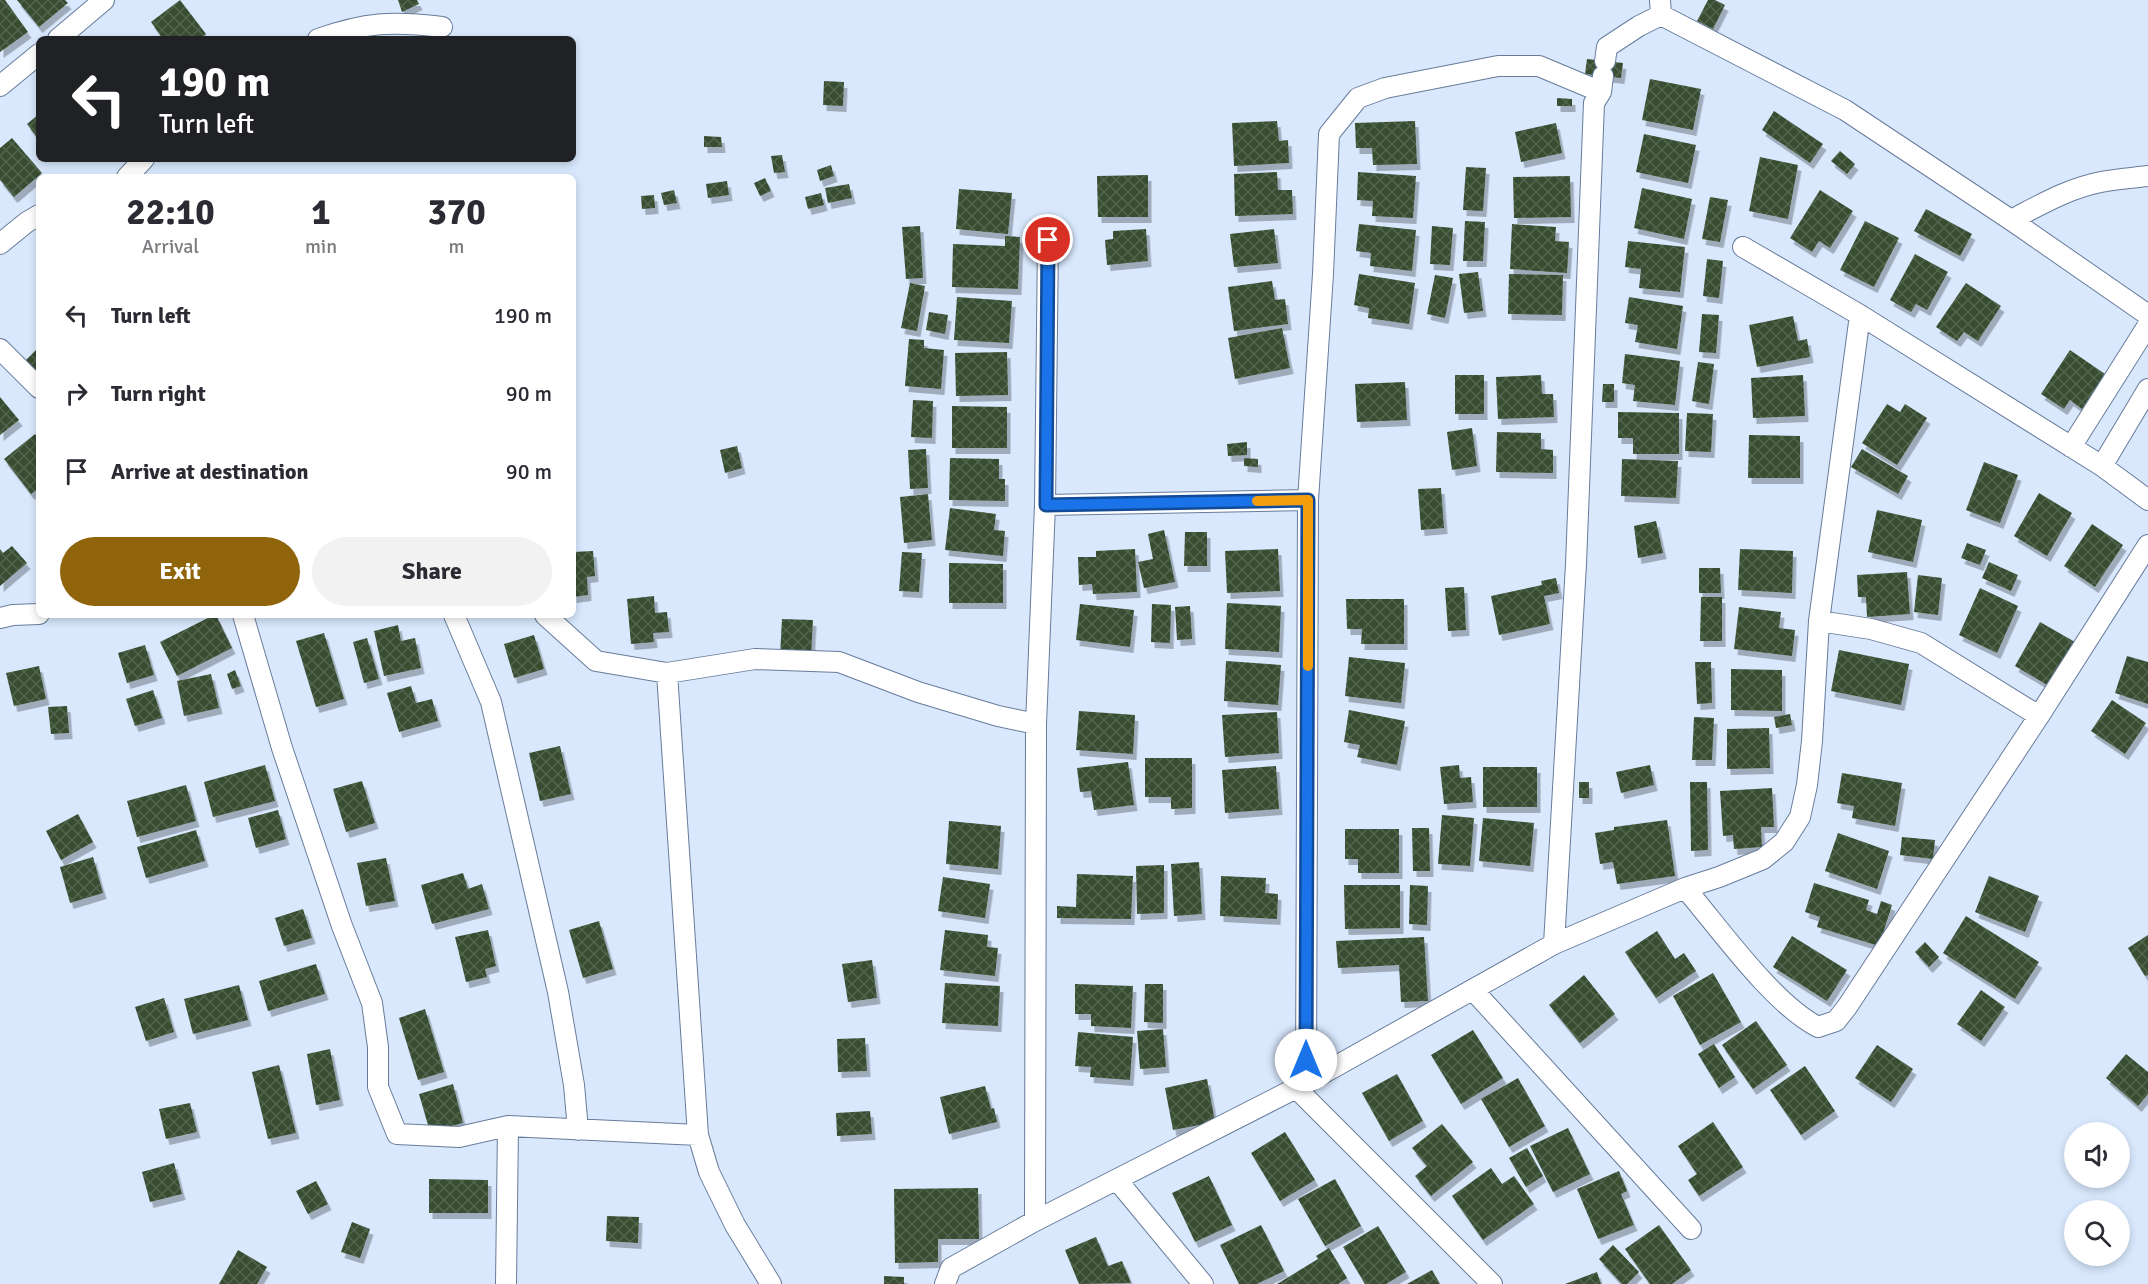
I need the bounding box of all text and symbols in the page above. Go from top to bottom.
text: 190 m [159,57,270,108]
icon: left [60,60,138,138]
text: Turn left [159,108,254,141]
text: 22:10 [126,190,215,235]
text: 1 [311,190,331,235]
text: 370 [427,190,486,235]
pin [1022,214,1073,265]
icon: arrive [1031,223,1064,256]
text: Arrival [142,234,199,259]
text: min [305,234,337,259]
text: m [449,234,465,259]
icon: left [60,299,93,332]
text: Turn left [111,302,191,329]
text: 190 m [494,302,552,329]
icon: right [60,377,93,410]
text: Turn right [111,380,206,407]
text: 90 m [506,380,552,407]
icon: arrive [60,455,93,488]
text: Arrive at destination [111,458,308,485]
text: 90 m [506,458,552,485]
button: Exit [60,537,300,606]
button: Share [312,537,552,606]
position arrow [1274,1028,1338,1092]
map controls [2064,1122,2130,1266]
button: sound [2064,1122,2130,1188]
button: search [2064,1200,2130,1266]

